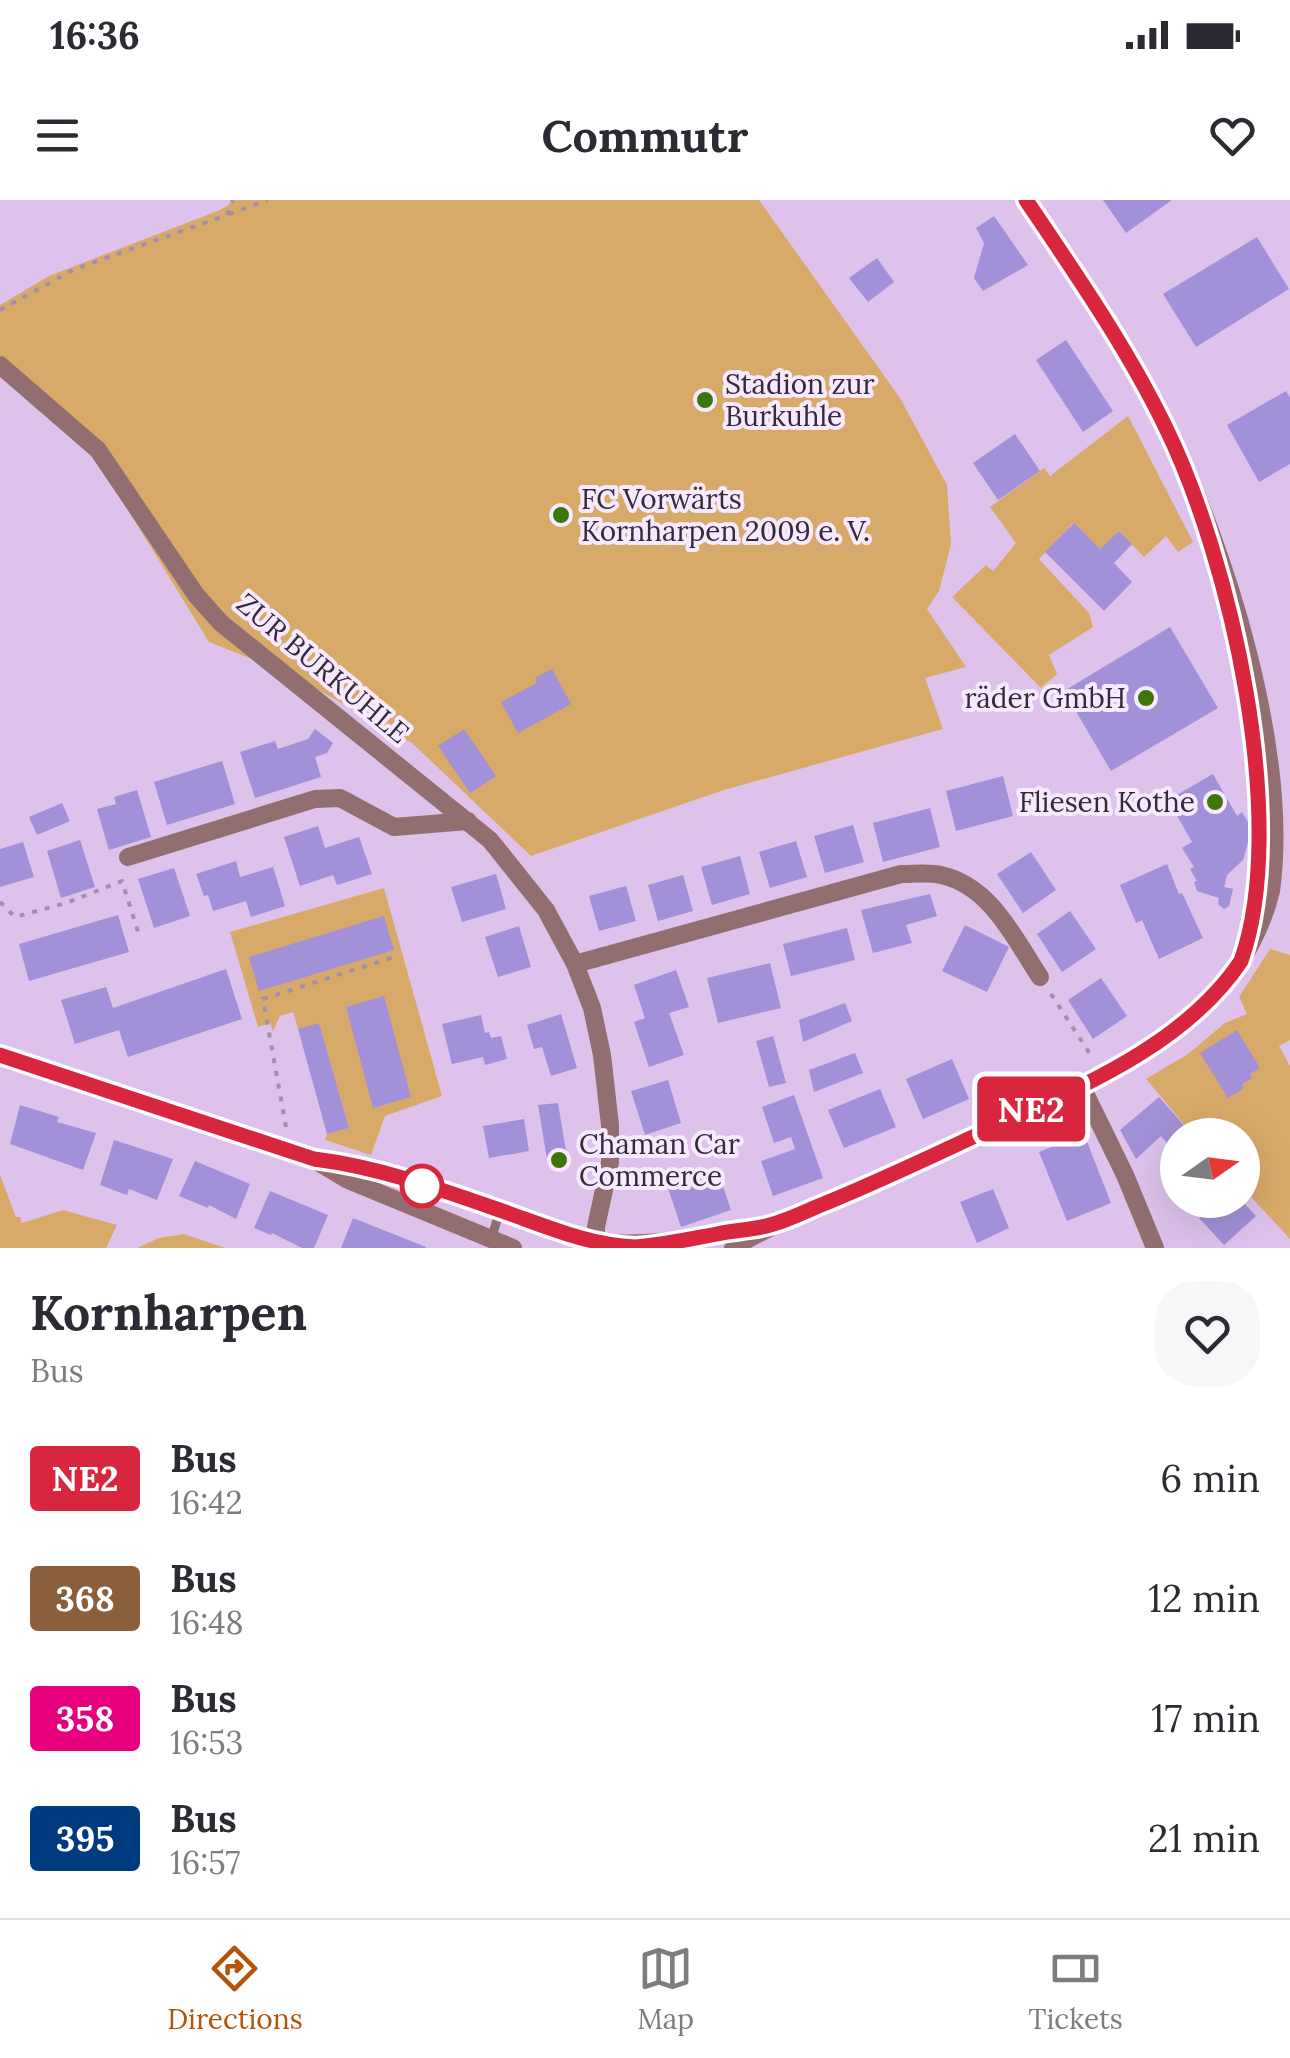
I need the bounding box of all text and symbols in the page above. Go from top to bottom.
text: 16:36 [50,11,140,59]
text: Commutr [542,107,748,164]
icon: menu [30,108,85,163]
icon: heart [1205,108,1260,163]
place label: Stadion zur Burkuhle [725,366,875,434]
marker: Stadion zur Burkuhle [694,389,716,411]
place label: FC Vorwärts Kornharpen 2009 e. V. [581,481,870,549]
marker: FC Vorwärts Kornharpen 2009 e. V. [550,504,572,526]
street label: ZUR BURKUHLE [229,585,417,751]
place label: räder GmbH [964,680,1126,716]
marker: räder GmbH [1135,687,1157,709]
place label: Fliesen Kothe [1019,784,1195,820]
marker: Fliesen Kothe [1204,791,1226,813]
line badge: NE2 [974,1076,1088,1142]
text: NE2 [997,1087,1065,1132]
north arrow [1160,1118,1260,1218]
map controls [1160,1118,1260,1218]
place label: Chaman Car Commerce [579,1126,740,1194]
marker: Chaman Car Commerce [548,1149,570,1171]
unlabelled marker [401,1165,443,1207]
button: heart [1155,1281,1260,1386]
text: Kornharpen [30,1282,307,1343]
text: Bus [30,1350,84,1391]
text: Bus [170,1434,237,1482]
text: 6 min [1160,1454,1260,1502]
text: NE2 [51,1456,119,1501]
text: 16:42 [170,1482,243,1523]
text: Bus [170,1554,237,1602]
text: 12 min [1148,1574,1260,1622]
text: 368 [55,1576,115,1621]
text: 16:48 [170,1602,243,1643]
text: Bus [170,1674,237,1722]
text: 17 min [1151,1694,1260,1742]
text: 358 [56,1696,114,1741]
text: 16:53 [170,1722,243,1763]
text: Bus [170,1794,237,1842]
text: 21 min [1148,1814,1260,1862]
text: 395 [56,1816,114,1861]
text: 16:57 [170,1842,240,1883]
tab: Directions [167,1941,303,2037]
tab: Map [637,1941,694,2037]
tab: Tickets [1028,1941,1123,2037]

